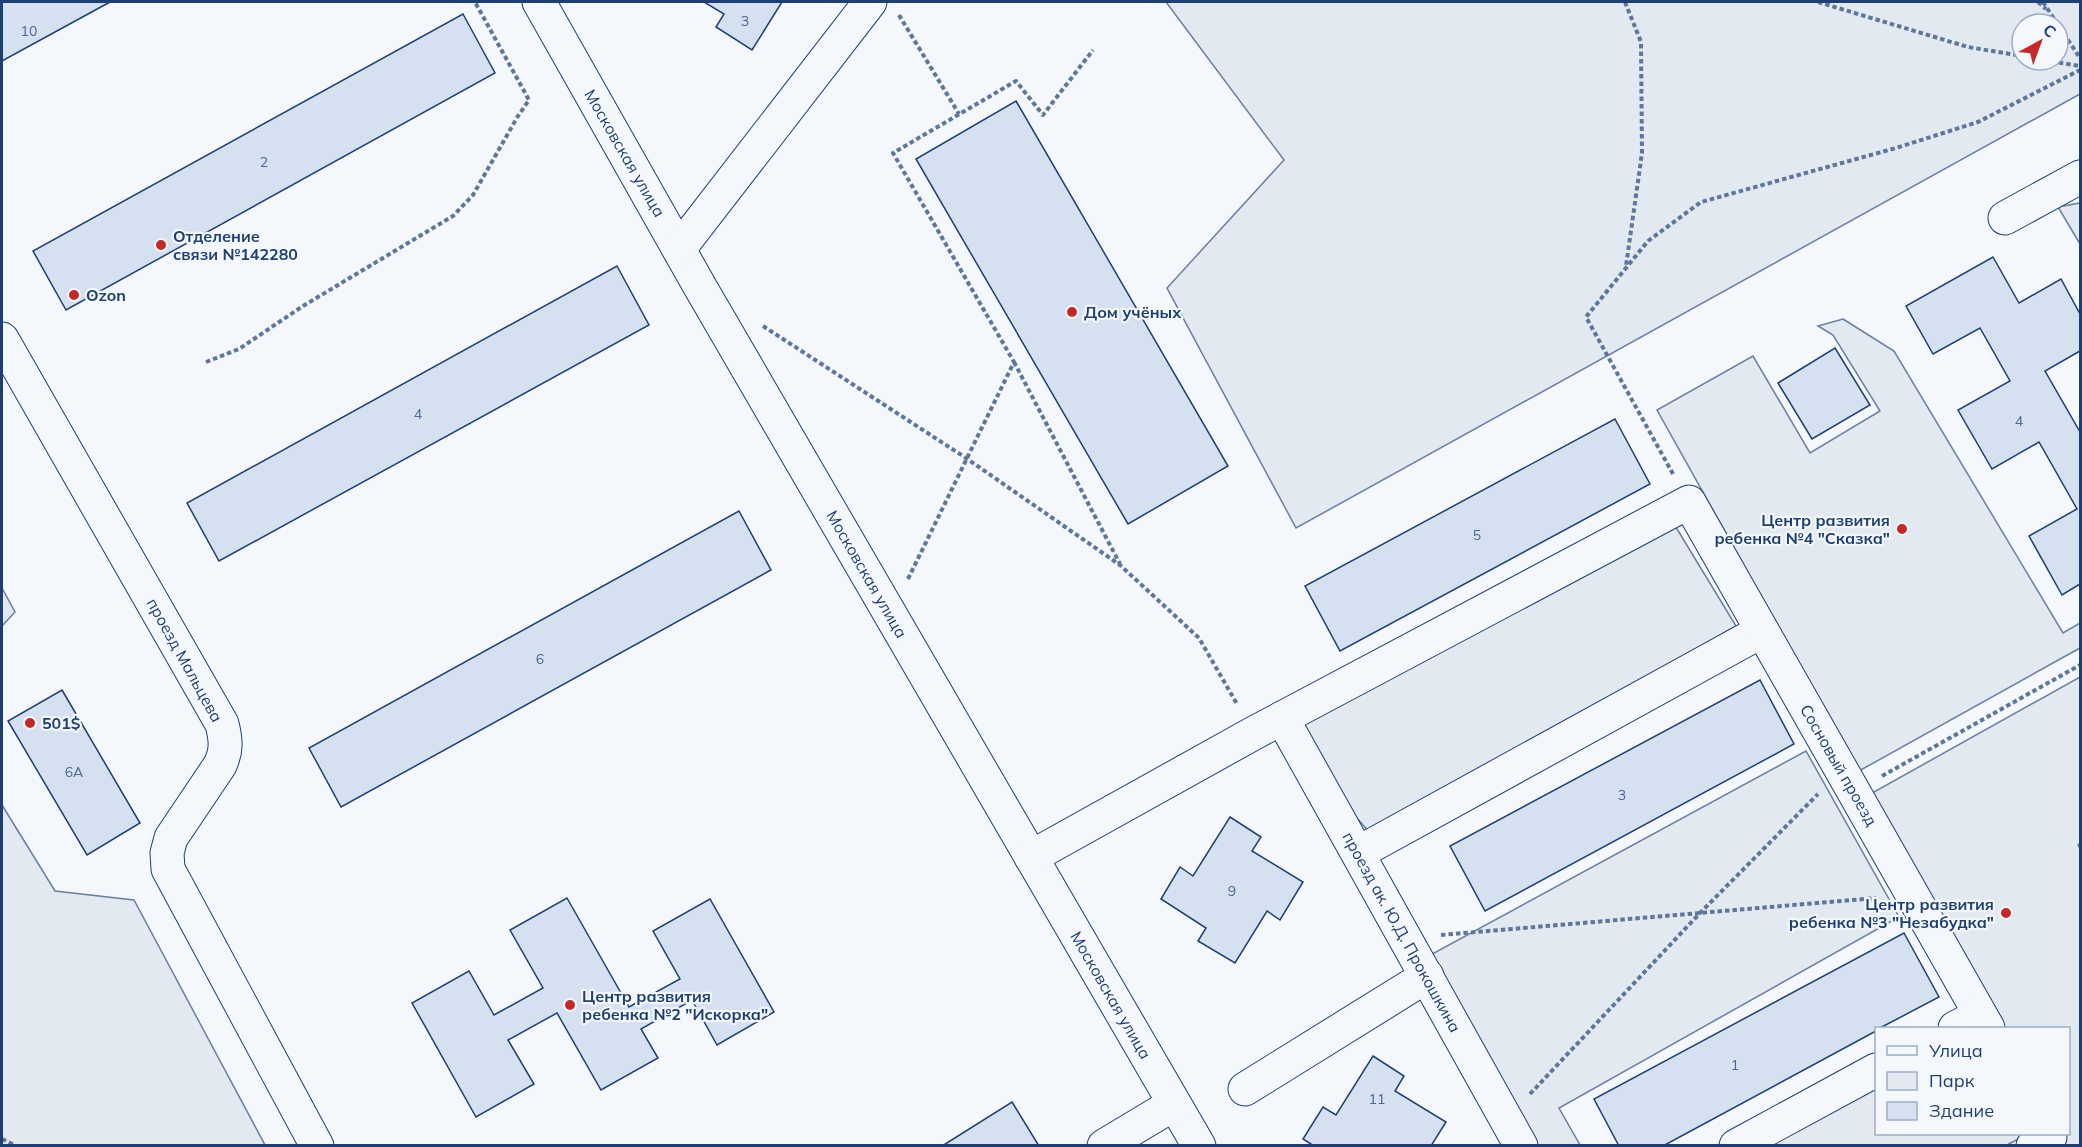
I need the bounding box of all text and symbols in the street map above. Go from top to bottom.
house number: 3 [741,12,749,30]
north arrow [2010,12,2070,72]
text: С [2039,20,2061,42]
house number: 10 [21,22,37,40]
street label: Московская улица [580,86,670,220]
house number: 2 [260,153,268,171]
place label: Отделение связи №142280 [173,226,298,264]
marker: Отделение связи №142280 [154,238,168,252]
place label: Ozon [86,285,126,305]
marker: Ozon [67,288,81,302]
place label: Дом учёных [1084,302,1182,322]
marker: Дом учёных [1065,305,1079,319]
house number: 4 [414,405,423,423]
house number: 4 [2015,412,2024,430]
street label: Московская улица [822,507,912,641]
place label: Центр развития ребенка №4 "Сказка" [1714,510,1890,548]
marker: Центр развития ребенка №4 "Сказка" [1895,522,1909,536]
house number: 5 [1473,526,1481,544]
street label: проезд Мальцева [143,595,227,725]
house number: 6 [536,650,544,668]
street label: Сосновый проезд [1796,701,1882,830]
place label: 501$ [42,713,81,733]
marker: 501$ [23,716,37,730]
house number: 6А [65,763,84,781]
house number: 3 [1618,786,1626,804]
street label: проезд ак. Ю.Д. Прокошкина [1338,828,1466,1036]
house number: 9 [1228,882,1236,900]
place label: Центр развития ребенка №3 "Незабудка" [1789,894,1994,932]
marker: Центр развития ребенка №3 "Незабудка" [1999,906,2013,920]
street label: Московская улица [1066,928,1156,1062]
place label: Центр развития ребенка №2 "Искорка" [582,986,768,1024]
marker: Центр развития ребенка №2 "Искорка" [563,998,577,1012]
legend [1875,1027,2070,1135]
text: Улица [1928,1039,1983,1062]
house number: 1 [1731,1056,1739,1074]
text: Парк [1929,1069,1975,1092]
house number: 11 [1369,1090,1385,1108]
text: Здание [1929,1099,1994,1122]

